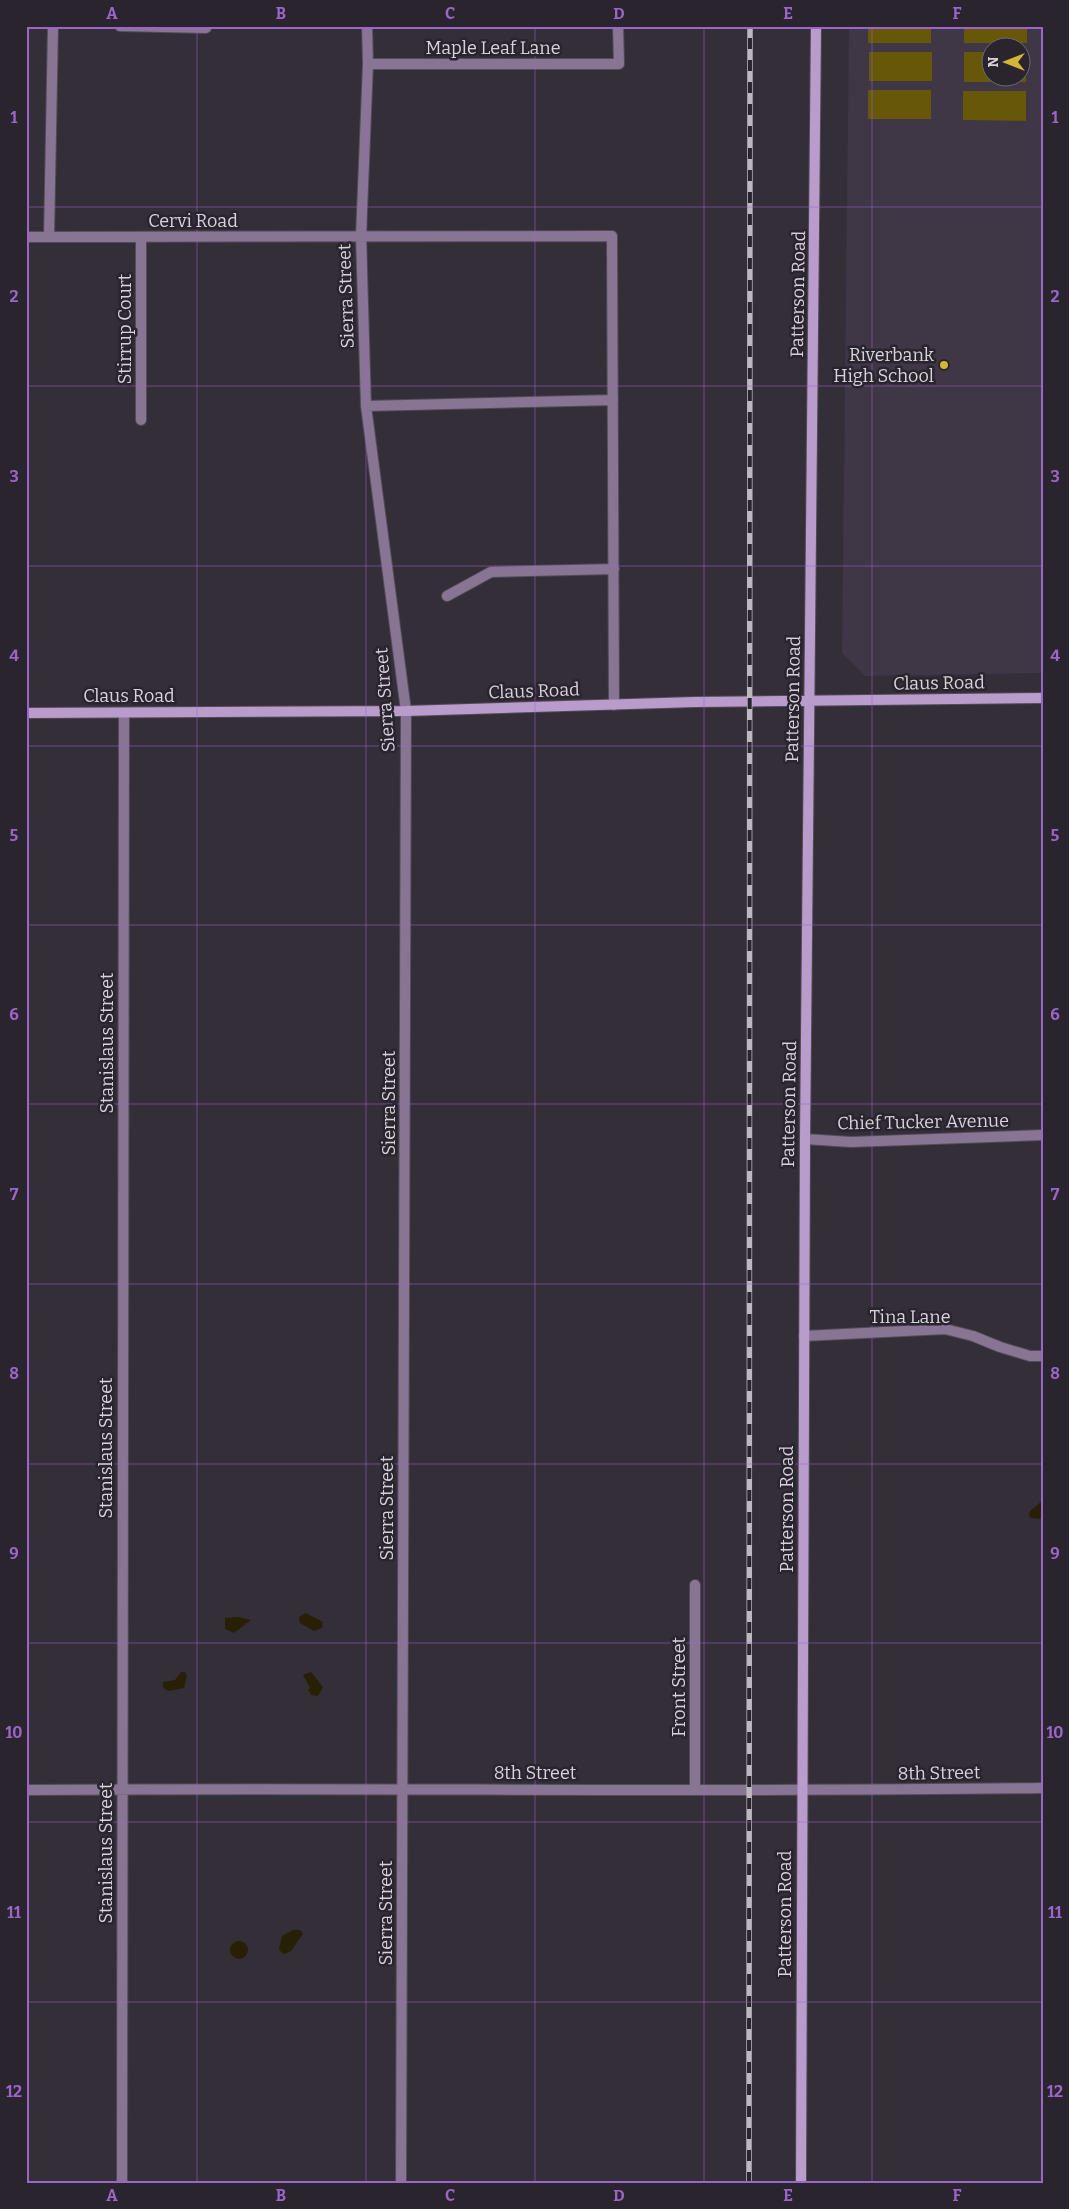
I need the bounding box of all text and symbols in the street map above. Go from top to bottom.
text: A [106,4,118,23]
text: B [276,4,286,23]
text: C [445,4,455,23]
text: D [613,4,625,23]
text: E [783,4,793,23]
text: F [953,4,962,23]
street label: Maple Leaf Lane [425,37,561,59]
north arrow [982,38,1032,88]
text: N [985,56,1002,67]
text: 1 [11,108,18,127]
text: 1 [1052,108,1059,127]
street label: Cervi Road [148,210,238,232]
street label: Patterson Road [786,230,810,358]
street label: Sierra Street [333,243,359,349]
street label: Stirrup Court [114,273,136,384]
text: 2 [9,287,19,306]
text: 2 [1050,287,1060,306]
place label: Riverbank High School [833,344,935,387]
marker: Riverbank High School [938,359,950,371]
text: 3 [9,467,19,486]
text: 3 [1050,467,1060,486]
street label: Patterson Road [781,635,805,763]
text: 4 [9,646,19,665]
street label: Sierra Street [370,646,400,753]
text: 4 [1050,646,1060,665]
street label: Claus Road [893,671,985,695]
street label: Claus Road [488,678,580,704]
street label: Claus Road [83,685,175,707]
text: 5 [10,826,19,845]
text: 5 [1051,826,1060,845]
street label: Stanislaus Street [96,972,118,1114]
text: 6 [9,1005,19,1024]
text: 6 [1050,1005,1060,1024]
street label: Patterson Road [777,1040,801,1168]
street label: Sierra Street [378,1050,400,1155]
street label: Chief Tucker Avenue [837,1110,1009,1134]
text: 7 [10,1185,19,1204]
text: 7 [1051,1185,1060,1204]
street label: Tina Lane [869,1306,951,1328]
text: 8 [9,1364,19,1383]
text: 8 [1050,1364,1060,1383]
street label: Stanislaus Street [95,1377,117,1519]
street label: Patterson Road [776,1445,798,1572]
street label: Sierra Street [376,1455,398,1560]
text: 9 [9,1544,19,1563]
text: 9 [1050,1544,1060,1563]
street label: Front Street [668,1637,690,1737]
text: 10 [5,1723,23,1742]
text: 10 [1046,1723,1064,1742]
street label: 8th Street [898,1761,981,1785]
street label: 8th Street [494,1762,577,1784]
street label: Stanislaus Street [95,1782,117,1924]
street label: Patterson Road [774,1850,796,1977]
street label: Sierra Street [375,1860,397,1965]
text: 11 [7,1903,21,1922]
text: 11 [1048,1903,1062,1922]
text: 12 [6,2082,22,2101]
text: 12 [1047,2082,1063,2101]
text: A [106,2186,118,2205]
text: B [276,2186,286,2205]
text: C [445,2186,455,2205]
text: D [613,2186,625,2205]
text: E [783,2186,793,2205]
text: F [953,2186,962,2205]

